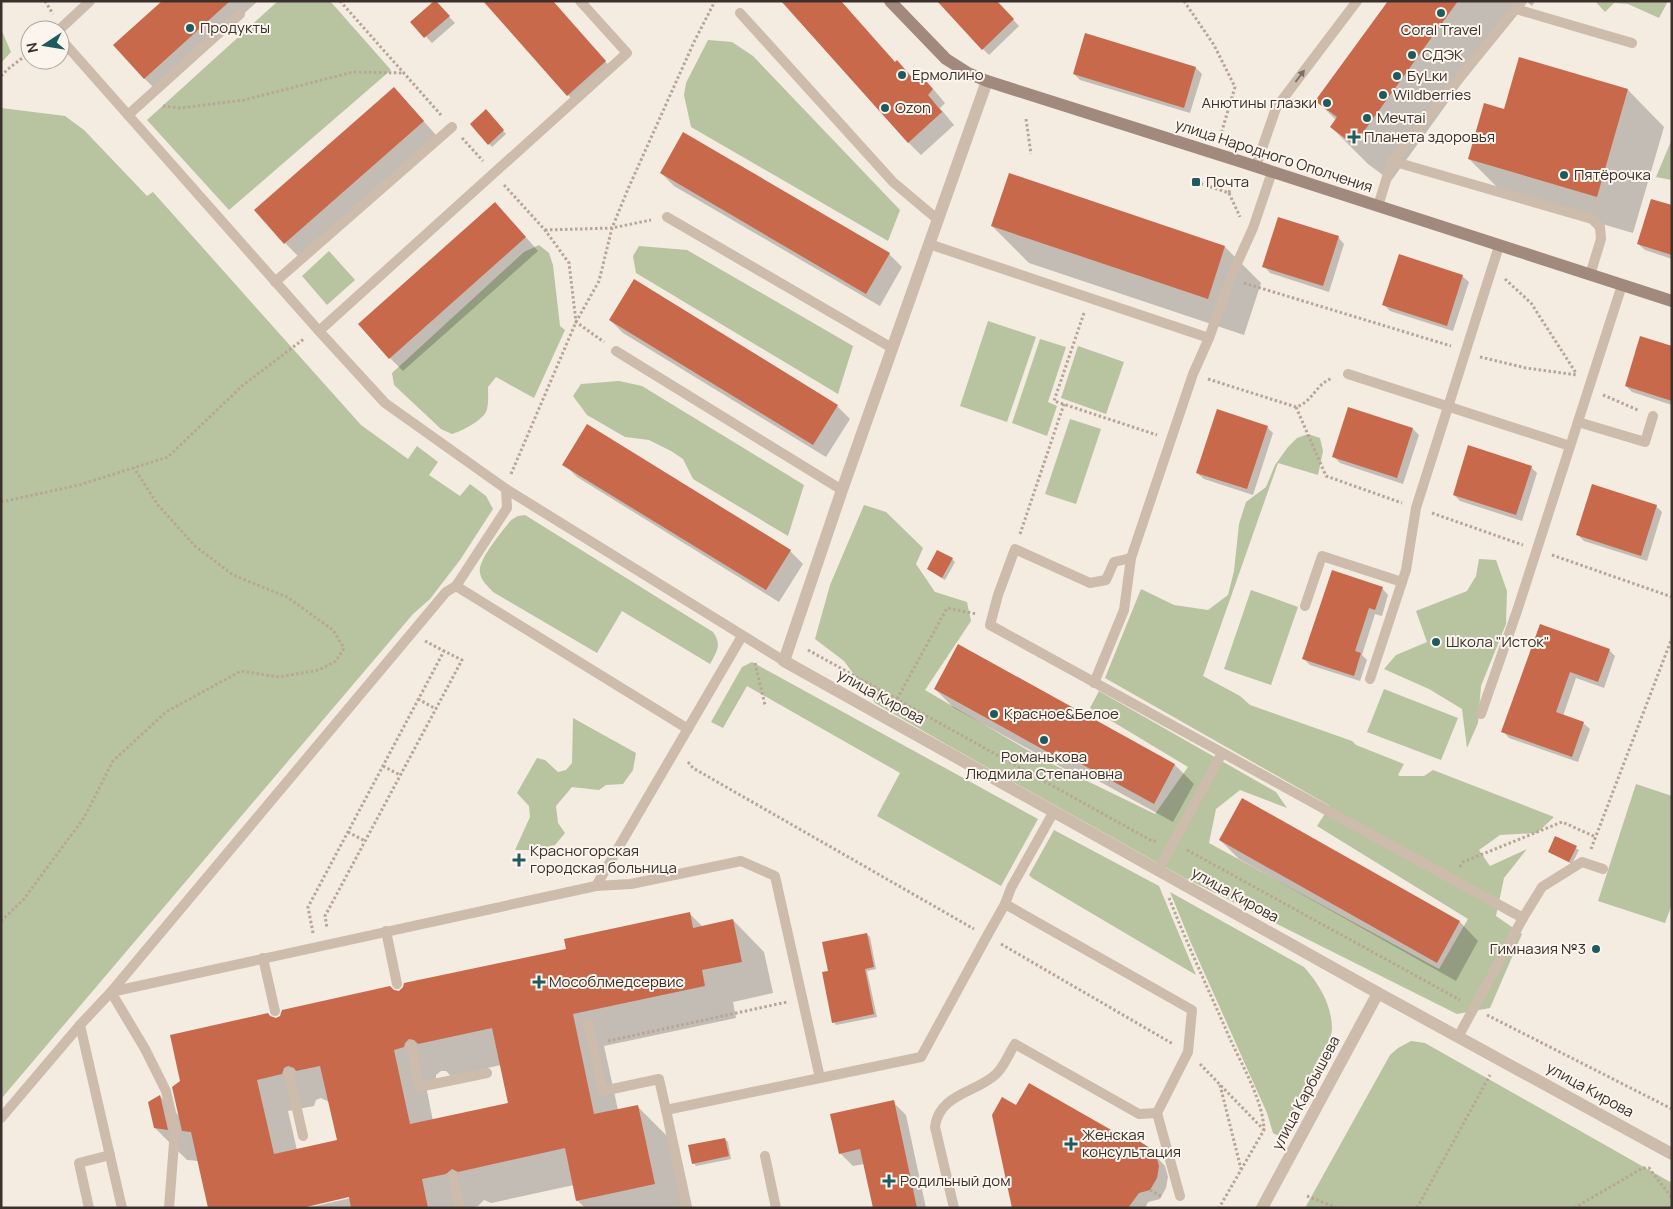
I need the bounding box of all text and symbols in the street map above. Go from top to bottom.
marker: Coral Travel [1435,7,1447,19]
place label: Продукты [200,17,270,38]
place label: Coral Travel [1401,19,1481,40]
north arrow [20,20,70,70]
marker: Продукты [184,22,196,34]
text: N [21,41,42,55]
place label: СДЭК [1422,44,1463,65]
marker: СДЭК [1406,49,1418,61]
place label: Ермолино [912,64,984,85]
place label: БуLки [1407,65,1448,86]
marker: Ермолино [896,69,908,81]
one-way arrow [1295,69,1305,83]
marker: БуLки [1391,70,1403,82]
place label: Wildberries [1393,84,1471,105]
marker: Wildberries [1377,89,1389,101]
place label: Анютины глазки [1202,92,1317,113]
place label: Ozon [895,97,931,118]
marker: Анютины глазки [1321,97,1333,109]
marker: Ozon [879,102,891,114]
place label: Мечтаi [1377,107,1426,128]
marker: Мечтаi [1361,112,1373,124]
street label: улица Народного Ополчения [1173,114,1376,197]
place label: Планета здоровья [1364,126,1495,147]
marker: Планета здоровья [1348,131,1360,143]
place label: Пятёрочка [1574,164,1651,185]
marker: Пятёрочка [1558,169,1570,181]
place label: Почта [1206,171,1249,192]
marker: Почта [1190,176,1202,188]
place label: Школа "Исток" [1446,631,1550,652]
marker: Школа "Исток" [1430,636,1442,648]
street label: улица Кирова [834,664,929,729]
place label: Красное&Белое [1004,703,1119,724]
marker: Красное&Белое [988,708,1000,720]
marker: Романькова Людмила Степановна [1038,734,1050,746]
place label: Романькова Людмила Степановна [965,746,1123,784]
place label: Красногорская городская больница [530,840,677,878]
marker: Красногорская городская больница [512,853,526,867]
street label: улица Кирова [1188,862,1283,927]
place label: Гимназия №3 [1490,938,1586,959]
marker: Гимназия №3 [1590,943,1602,955]
place label: Мособлмедсервис [549,971,684,992]
marker: Мособлмедсервис [533,976,545,988]
street label: улица Карбышева [1267,1032,1345,1154]
street label: улица Кирова [1543,1057,1638,1122]
place label: Женская консультация [1082,1124,1181,1162]
marker: Женская консультация [1064,1137,1078,1151]
place label: Родильный дом [900,1170,1011,1191]
marker: Родильный дом [882,1174,896,1188]

